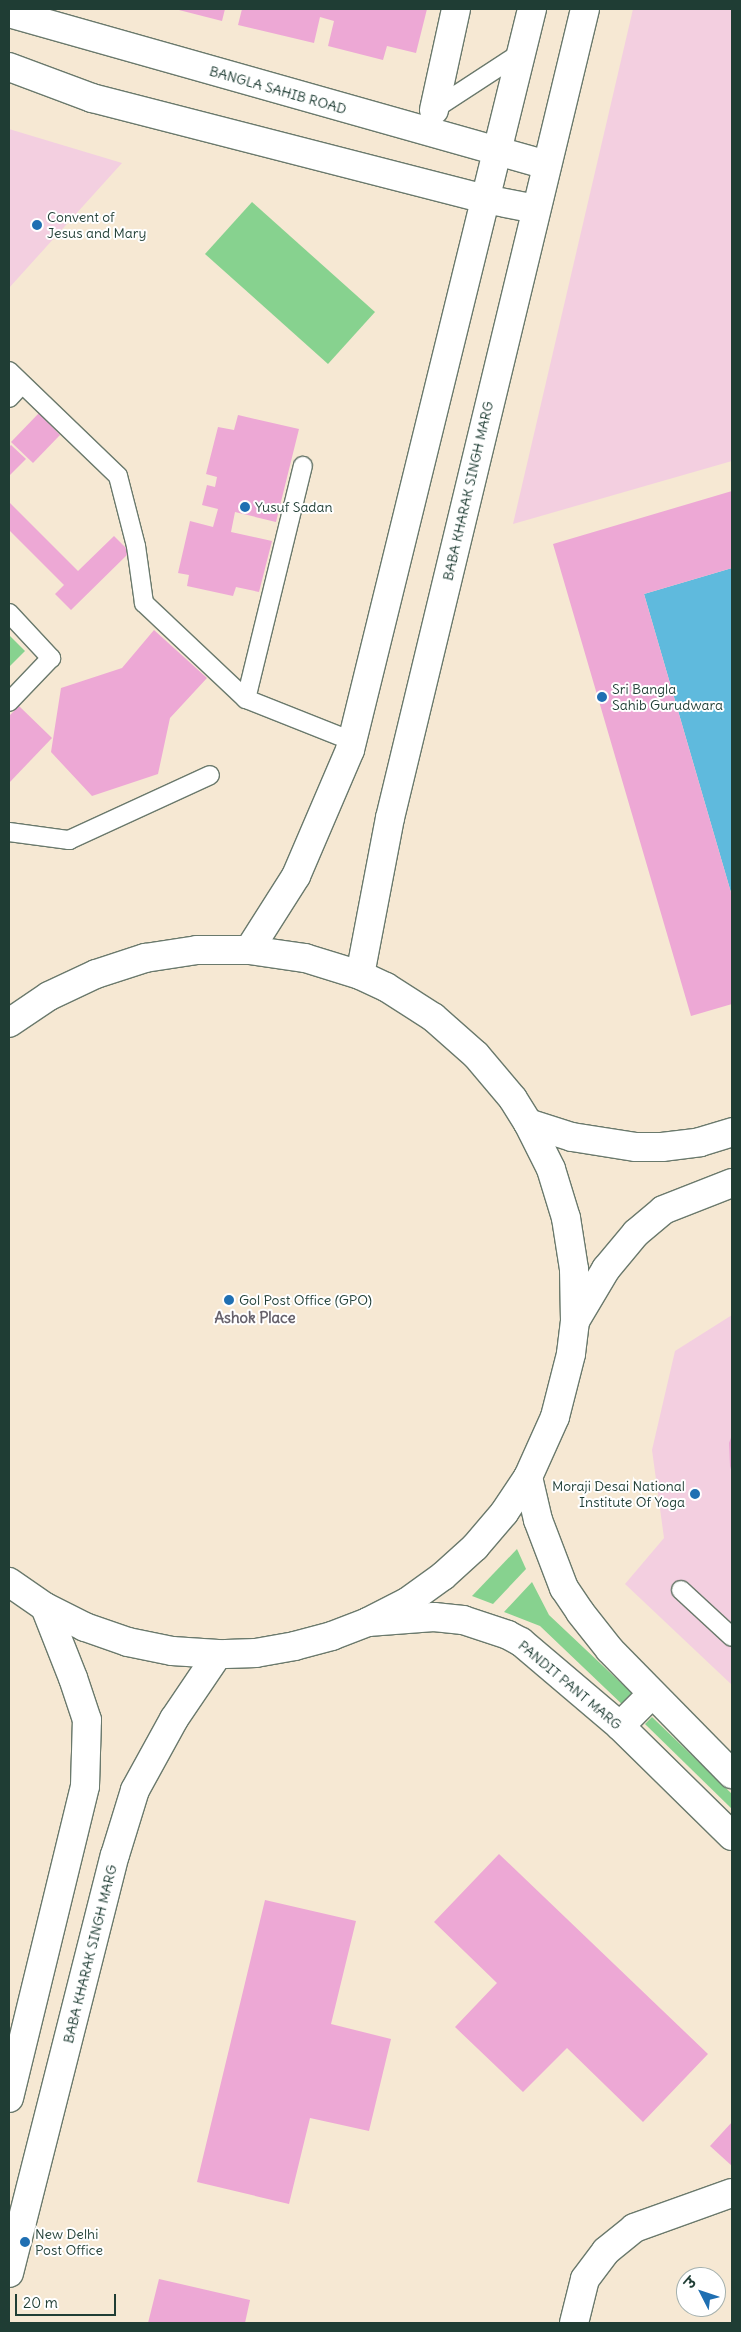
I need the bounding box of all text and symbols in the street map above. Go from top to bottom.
street label: BANGLA SAHIB ROAD [207,62,349,118]
place label: Convent of Jesus and Mary [47,209,146,242]
marker: Convent of Jesus and Mary [31,219,43,231]
street label: BABA KHARAK SINGH MARG [439,400,497,582]
place label: Yusuf Sadan [255,499,333,515]
marker: Yusuf Sadan [239,501,251,513]
place label: Sri Bangla Sahib Gurudwara [612,681,723,714]
marker: Sri Bangla Sahib Gurudwara [596,691,608,703]
place label: Gol Post Office (GPO) [239,1292,372,1308]
marker: Gol Post Office (GPO) [223,1294,235,1306]
district label: Ashok Place [214,1309,296,1327]
place label: Moraji Desai National Institute Of Yoga [552,1478,685,1510]
marker: Moraji Desai National Institute Of Yoga [689,1488,701,1500]
street label: PANDIT PANT MARG [515,1637,625,1733]
street label: BABA KHARAK SINGH MARG [60,1863,120,2045]
place label: New Delhi Post Office [35,2226,103,2258]
marker: New Delhi Post Office [19,2236,31,2248]
north arrow [676,2267,726,2317]
text: उ [681,2273,700,2292]
scale bar [18,2284,119,2316]
text: 20 m [23,2293,58,2312]

